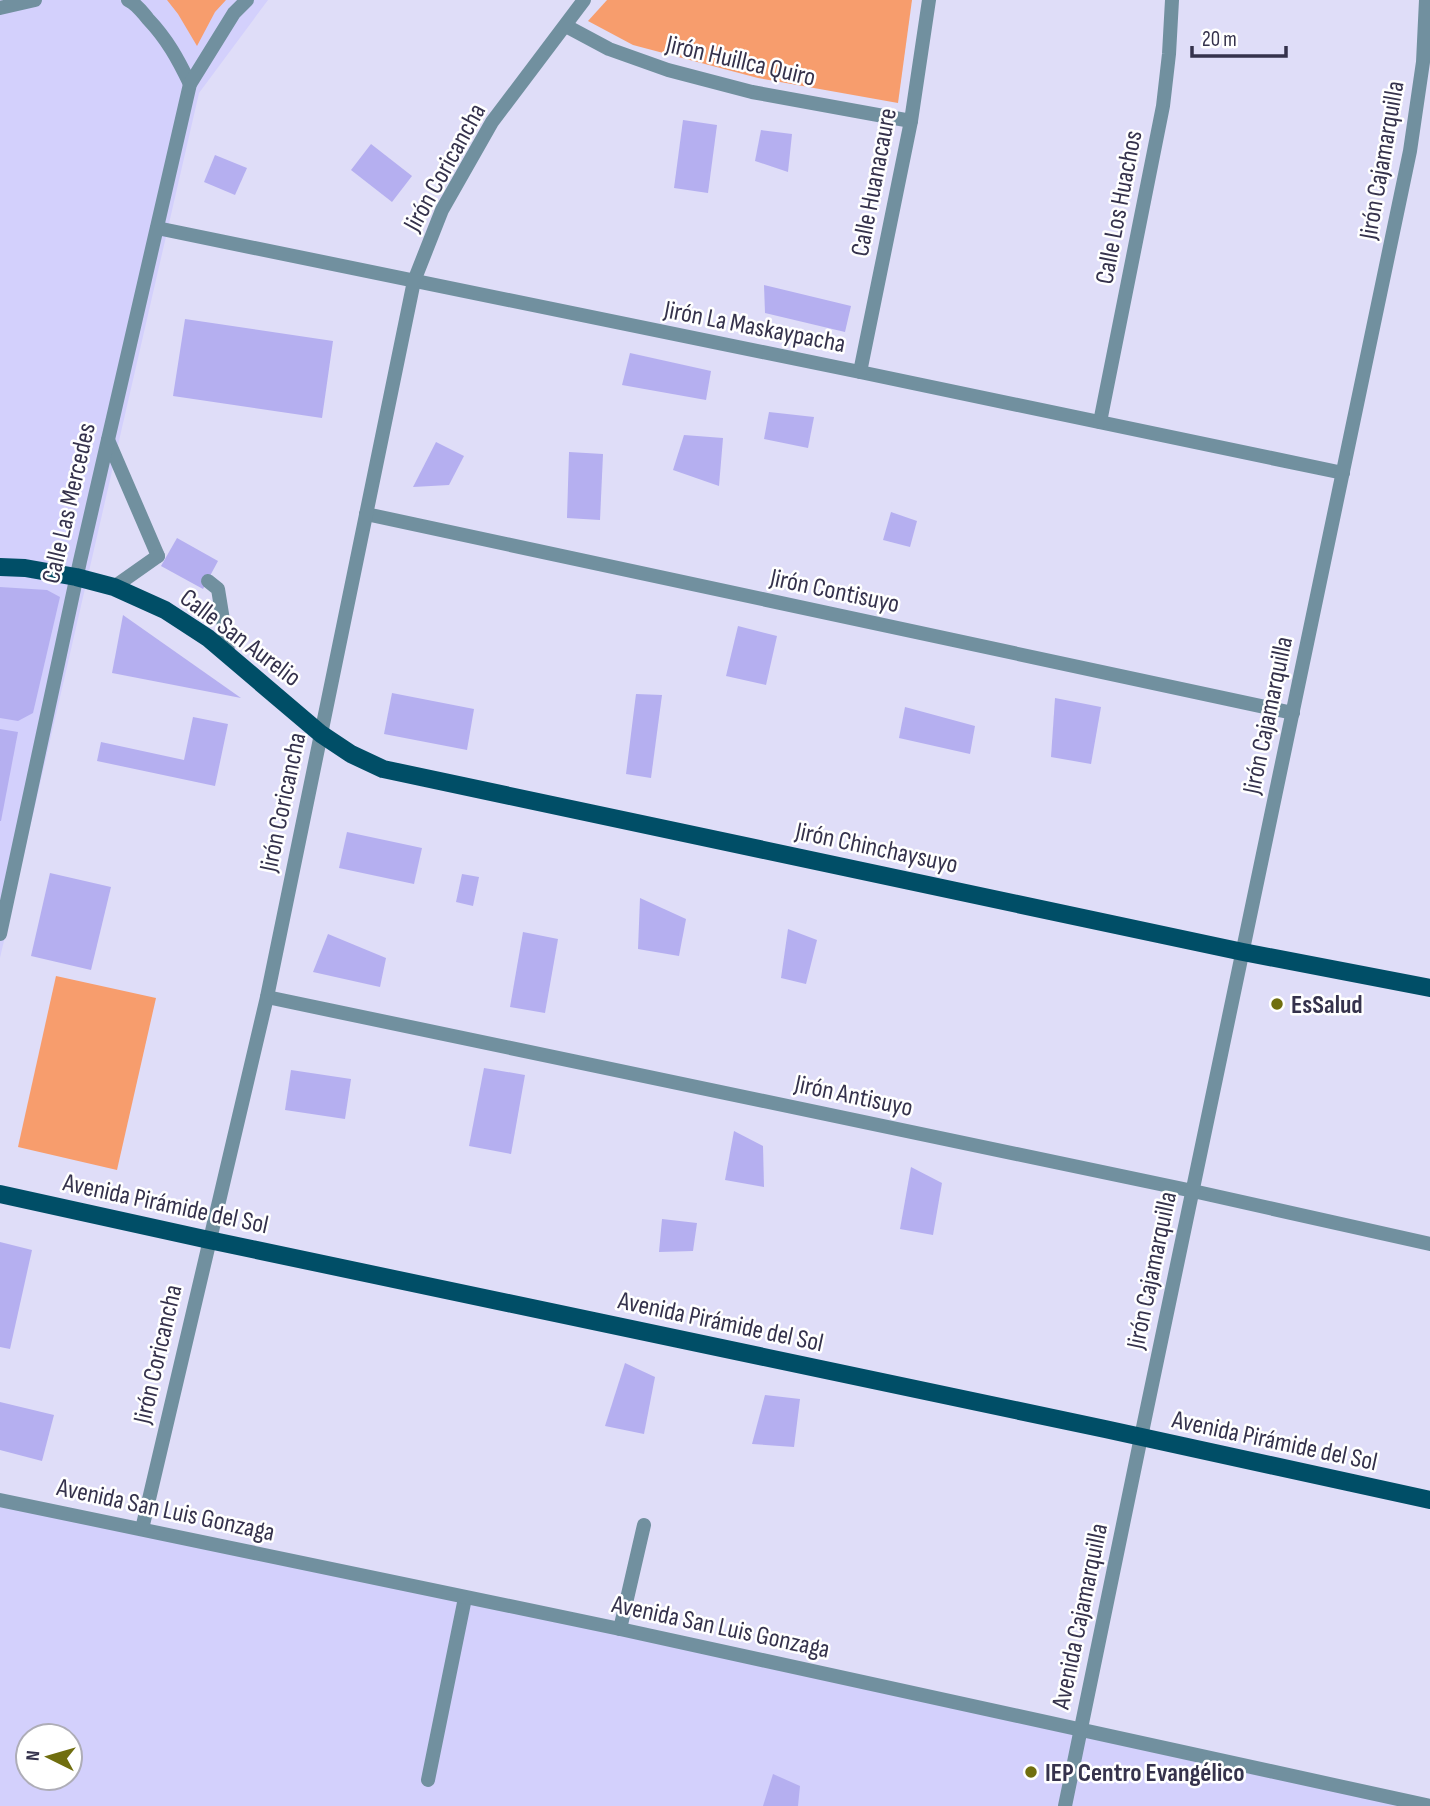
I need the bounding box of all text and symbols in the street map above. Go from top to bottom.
scale bar [1192,14,1286,58]
text: 20 m [1202,27,1237,52]
street label: Jirón Huillca Quiro [662,29,818,94]
street label: Jirón Cajamarquilla [1353,79,1412,243]
street label: Jirón Coricancha [397,98,493,238]
street label: Calle Huanacaure [845,106,904,259]
street label: Calle Los Huachos [1089,128,1150,287]
street label: Jirón La Maskaypacha [661,295,848,360]
street label: Calle Las Mercedes [36,420,103,587]
street label: Jirón Contisuyo [766,562,902,620]
street label: Calle San Aurelio [174,583,307,694]
street label: Jirón Cajamarquilla [1236,634,1300,798]
street label: Jirón Coricancha [253,730,313,876]
street label: Jirón Chinchaysuyo [792,816,961,881]
place label: EsSalud [1291,990,1363,1021]
marker: EsSalud [1269,996,1285,1012]
street label: Jirón Antisuyo [791,1069,916,1124]
street label: Avenida Pirámide del Sol [59,1167,271,1241]
street label: Jirón Cajamarquilla [1120,1189,1184,1353]
street label: Jirón Coricancha [127,1282,189,1428]
street label: Avenida Pirámide del Sol [614,1285,826,1359]
street label: Avenida Pirámide del Sol [1168,1404,1380,1478]
street label: Avenida San Luis Gonzaga [53,1472,277,1549]
street label: Avenida Cajamarquilla [1045,1521,1115,1713]
street label: Avenida San Luis Gonzaga [608,1589,832,1666]
north arrow [14,1722,84,1792]
text: N [22,1750,45,1762]
place label: IEP Centro Evangélico [1045,1758,1245,1789]
marker: IEP Centro Evangélico [1023,1764,1039,1780]

